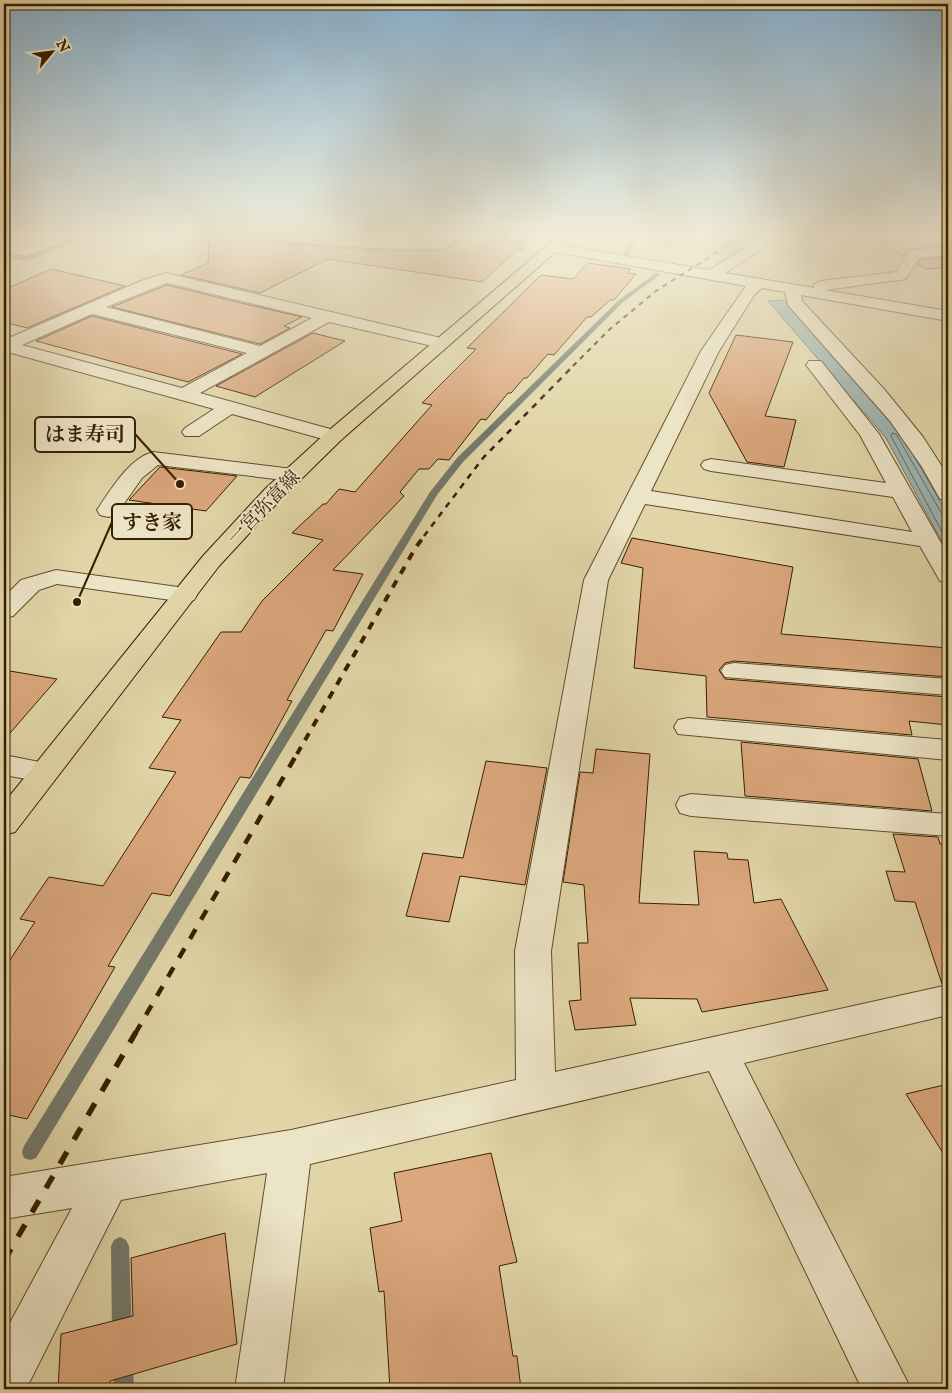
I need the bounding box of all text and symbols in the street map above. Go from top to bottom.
north arrow [28,28,78,78]
text: N [51,36,73,56]
callout: はま寿司 [35,417,135,452]
text: はま寿司 [45,423,125,448]
street label: 一宮弥富線 [223,466,306,551]
callout: すき家 [112,504,192,539]
text: すき家 [122,511,182,536]

